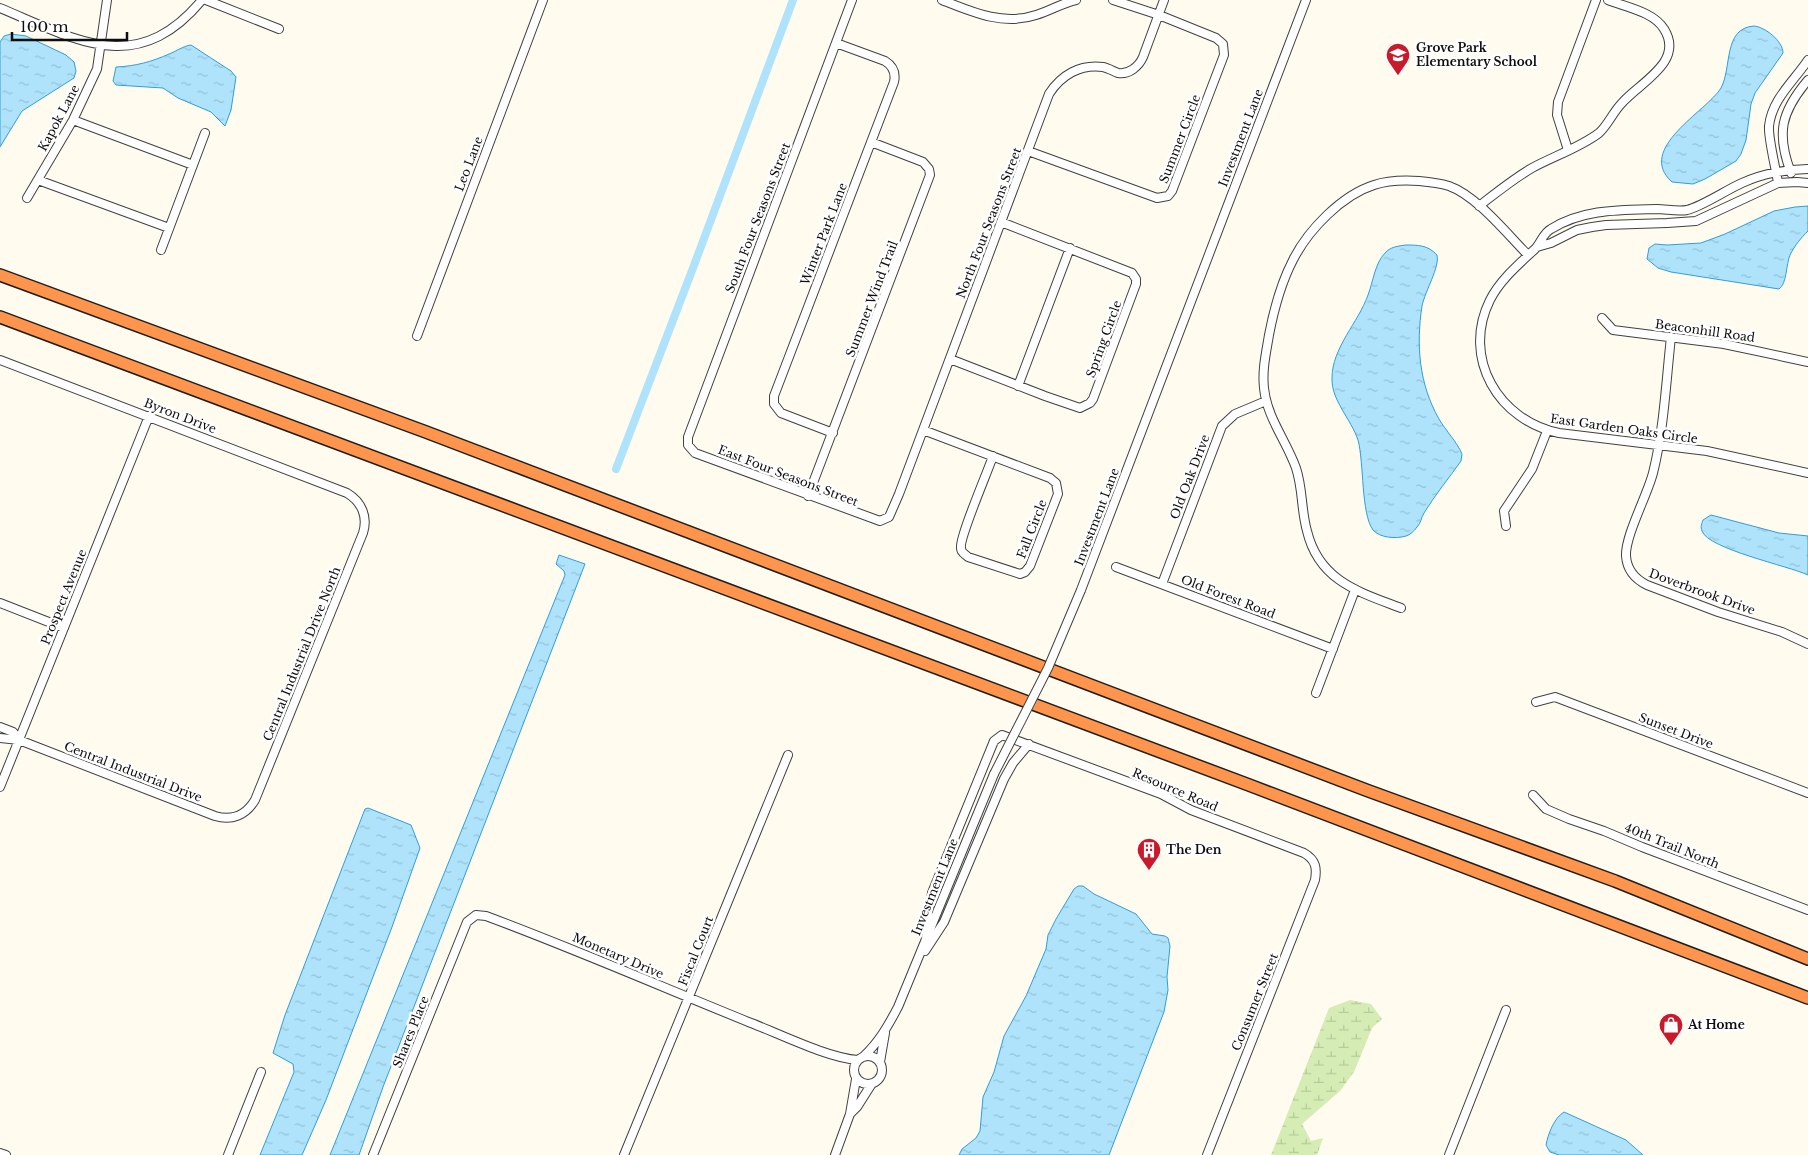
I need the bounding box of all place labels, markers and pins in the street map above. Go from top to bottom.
place label: Grove Park Elementary School [1416,40,1538,69]
school or university icon: Grove Park Elementary School [1385,42,1411,76]
building icon: The Den [1136,837,1162,871]
place label: The Den [1166,842,1222,857]
shop icon: At Home [1658,1012,1684,1046]
place label: At Home [1687,1017,1745,1032]

